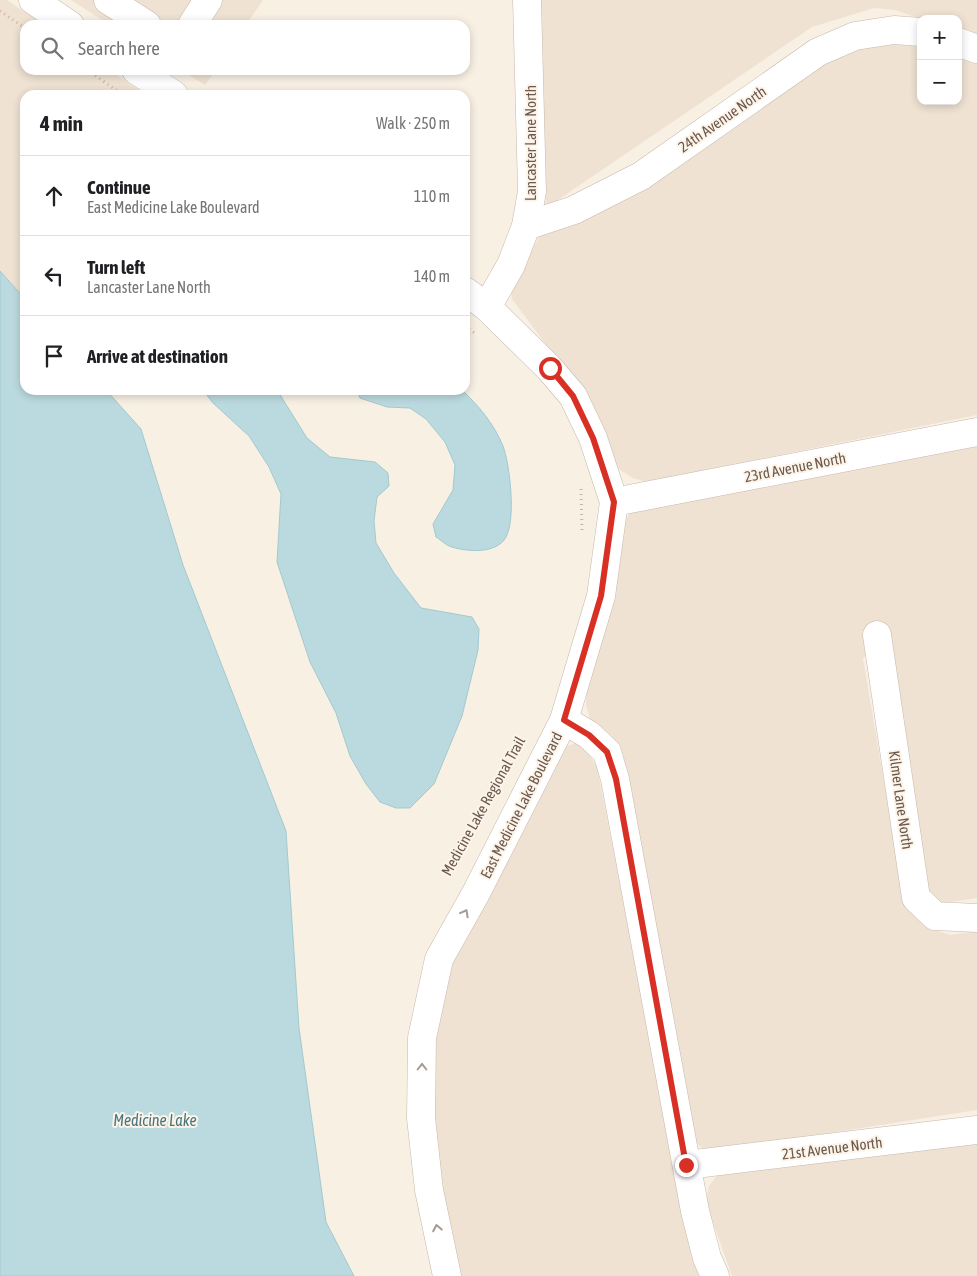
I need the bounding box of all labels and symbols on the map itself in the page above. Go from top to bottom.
street label: 24th Avenue North [675,82,769,156]
street label: Lancaster Lane North [522,85,539,201]
route start [539,357,562,380]
street label: 23rd Avenue North [743,449,847,485]
street label: East Medicine Lake Boulevard [477,729,565,881]
street label: Medicine Lake Regional Trail [438,734,528,878]
street label: Kilmer Lane North [886,750,916,850]
one-way arrow [459,909,469,918]
one-way arrow [417,1063,427,1070]
water label: Medicine Lake [113,1111,197,1129]
street label: 21st Avenue North [781,1133,883,1163]
route end [675,1154,698,1177]
one-way arrow [432,1224,443,1233]

